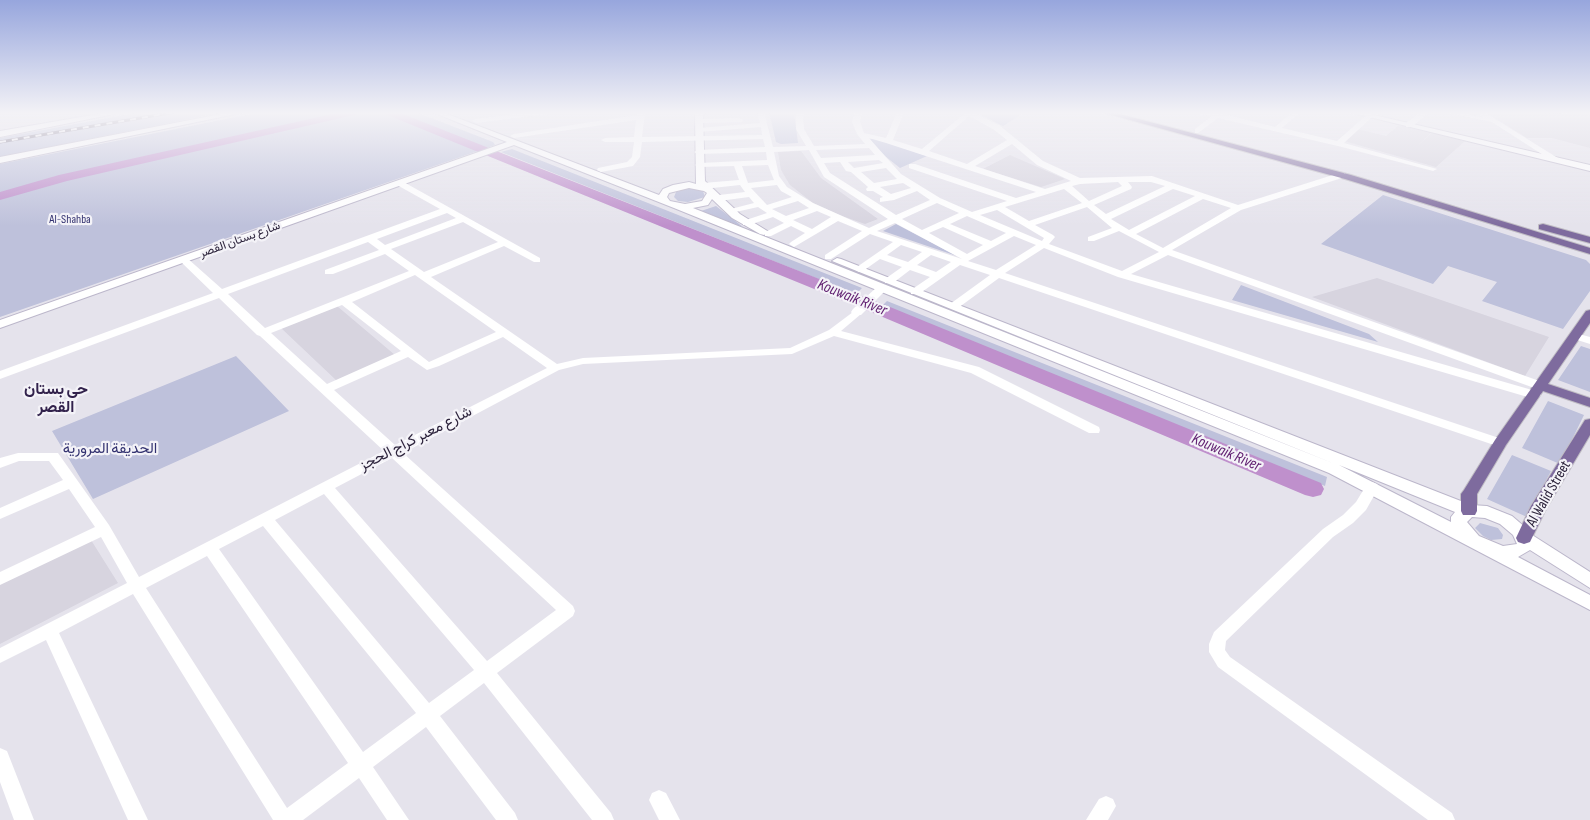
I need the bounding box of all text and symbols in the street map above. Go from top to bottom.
park label: Al-Shahba [49,213,91,227]
street label: شارع بستان القصر [198,219,282,261]
water label: Kouwaik River [814,275,890,321]
district label: حي بستان القصر [24,380,88,418]
street label: شارع معبر كراج الحجز [357,403,475,475]
water label: Kouwaik River [1189,430,1263,476]
park label: الحديقة المرورية [63,440,157,458]
street label: Al Walid Street [1523,458,1575,530]

